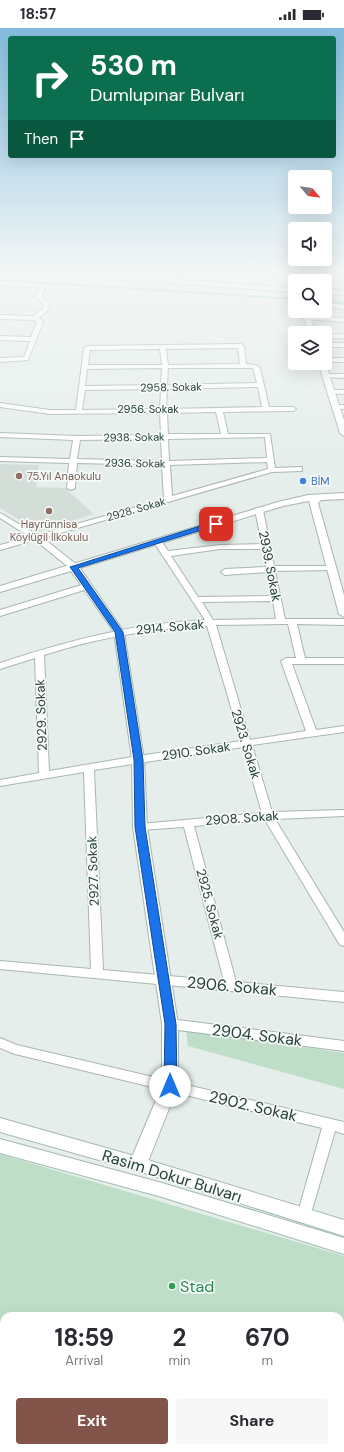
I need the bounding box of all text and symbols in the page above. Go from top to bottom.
text: 18:57 [20,4,56,24]
text: 530 m [90,47,177,84]
icon: right [24,52,76,104]
text: Dumlupınar Bulvarı [90,83,245,107]
icon: arrive [66,128,88,150]
text: Then [24,129,58,149]
north arrow [288,170,332,214]
map controls [288,170,332,370]
button: sound [288,222,332,266]
button: search [288,274,332,318]
button: layers [288,326,332,370]
street label: 2958. Sokak [140,379,202,395]
street label: 2956. Sokak [117,402,179,416]
street label: 2938. Sokak [103,429,165,445]
street label: 2936. Sokak [104,455,166,471]
place label: 75.Yıl Anaokulu [27,469,101,483]
marker: 75.Yıl Anaokulu [14,471,24,481]
place label: BİM [311,474,329,488]
marker: BİM [298,476,308,486]
street label: 2928. Sokak [105,494,168,524]
marker: Hayrünnisa Köylügil İlkokulu [44,506,54,516]
pin [199,507,233,541]
icon: arrive [205,513,227,535]
place label: Hayrünnisa Köylügil İlkokulu [10,517,88,544]
street label: 2939. Sokak [255,529,285,603]
street label: 2914. Sokak [135,616,205,638]
street label: 2929. Sokak [31,678,51,751]
street label: 2923. Sokak [227,707,265,781]
street label: 2910. Sokak [161,738,232,764]
street label: 2908. Sokak [205,807,280,829]
street label: 2927. Sokak [83,835,103,906]
street label: 2925. Sokak [192,867,228,941]
street label: 2906. Sokak [186,972,278,1000]
street label: 2904. Sokak [211,1019,303,1051]
position arrow [149,1065,191,1107]
street label: 2902. Sokak [207,1086,299,1126]
street label: Rasim Dokur Bulvarı [100,1145,244,1207]
place label: Stad [180,1276,214,1297]
marker: Stad [167,1281,177,1291]
text: 18:59 [54,1322,114,1353]
text: 2 [173,1322,186,1353]
text: 670 [245,1322,290,1353]
text: Arrival [65,1352,103,1369]
text: min [168,1352,191,1369]
text: m [261,1352,273,1369]
button: Exit [16,1398,168,1444]
button: Share [176,1398,328,1444]

